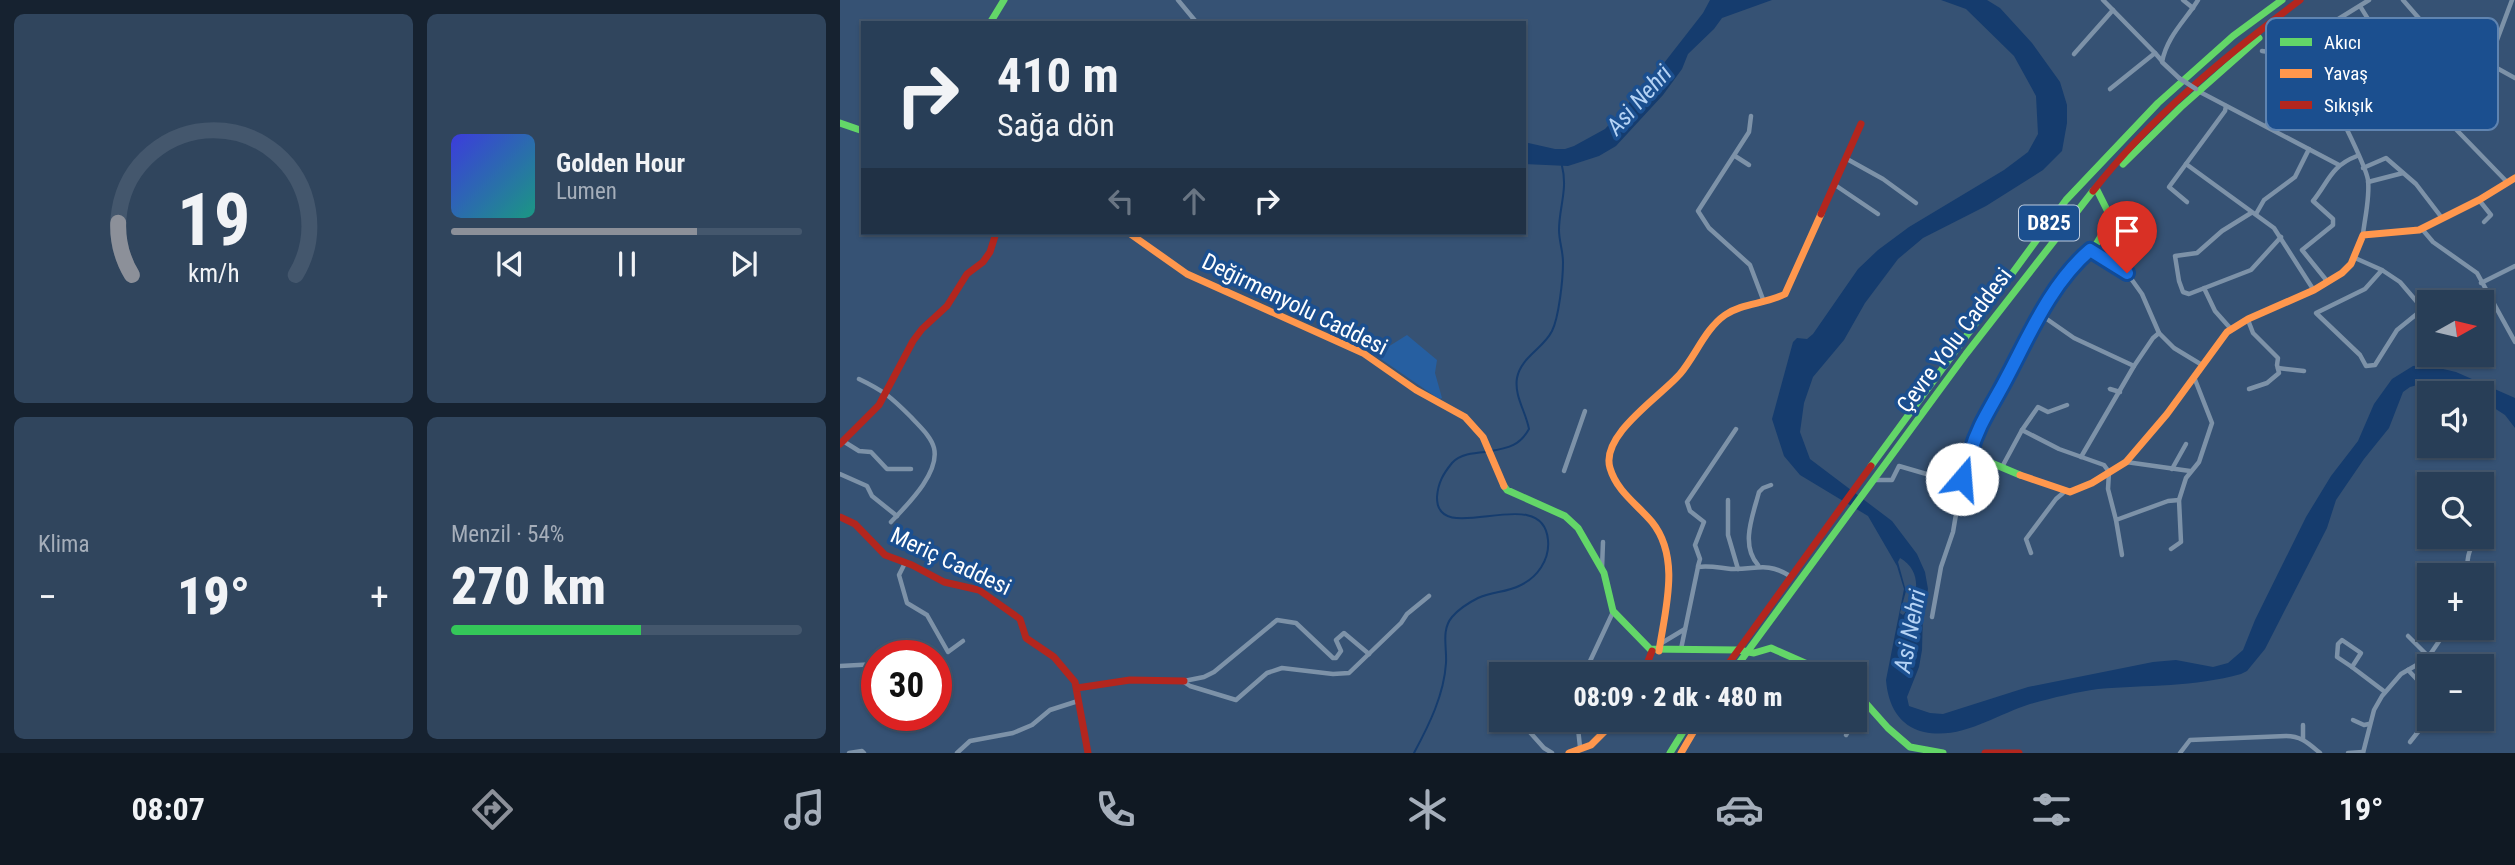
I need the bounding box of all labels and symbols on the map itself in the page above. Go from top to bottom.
legend [2266,18,2498,130]
text: Akıcı [2324,31,2361,54]
water label: Asi Nehri [1600,59,1678,141]
text: Yavaş [2324,62,2368,85]
text: Sıkışık [2324,94,2373,117]
pin [2097,201,2157,273]
road number: D825 [2019,206,2079,241]
street label: Değirmenyolu Caddesi [1198,248,1392,361]
street label: Çevre Yolu Caddesi [1891,263,2018,418]
north arrow [2417,290,2494,368]
position arrow [1925,442,1999,516]
street label: Meriç Caddesi [886,522,1015,601]
water label: Asi Nehri [1888,587,1932,676]
speed limit sign: 30 [861,640,952,731]

